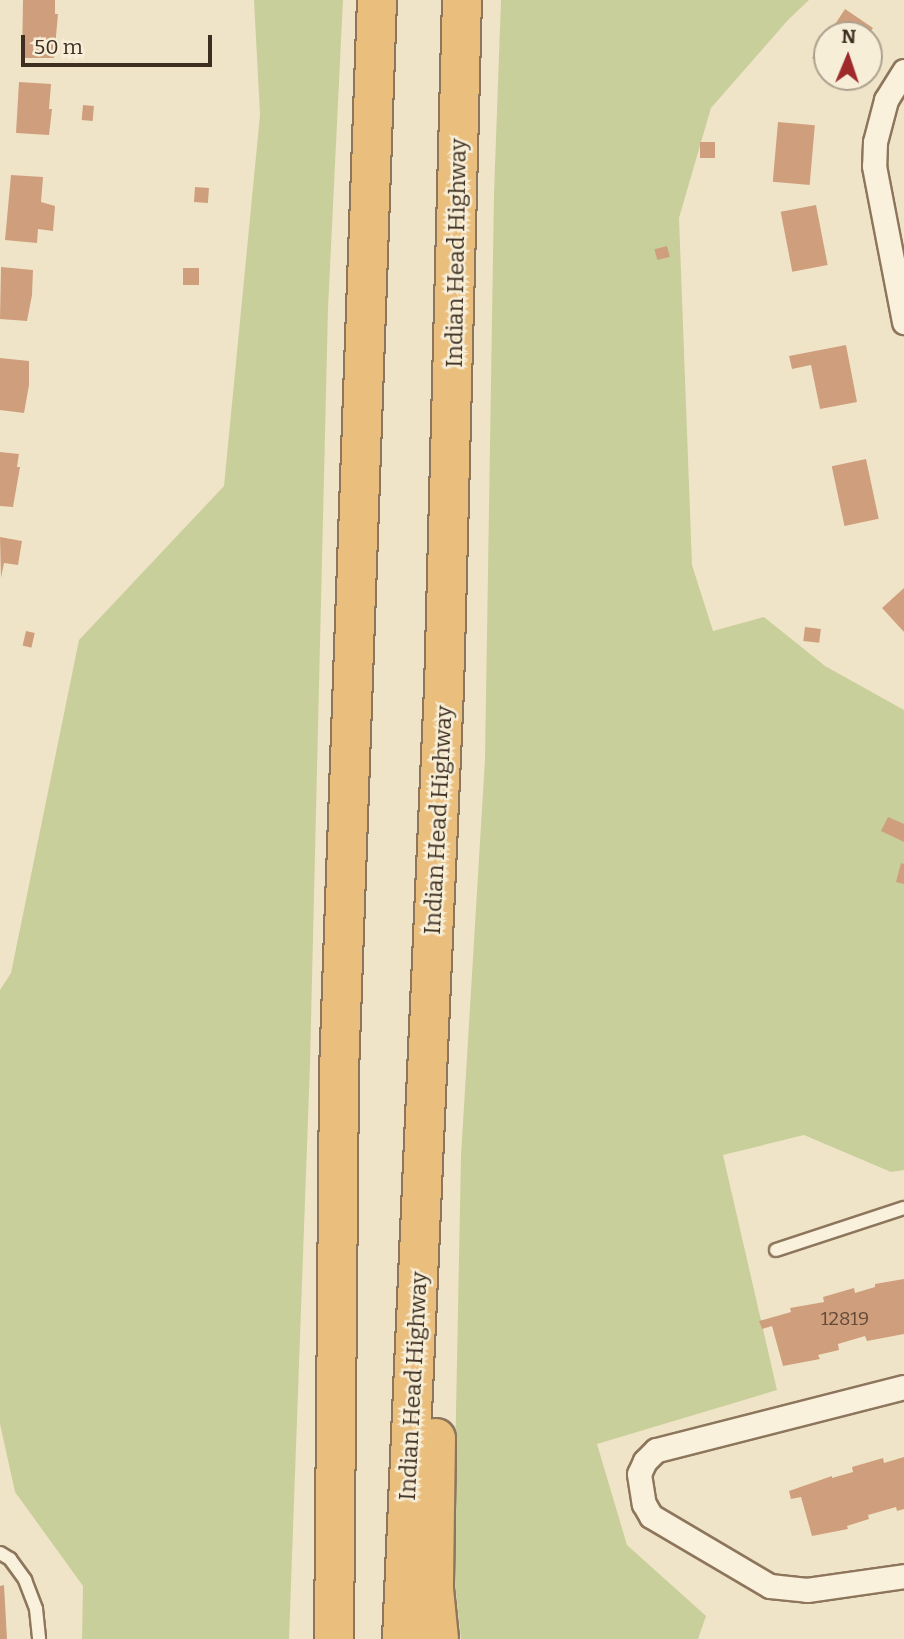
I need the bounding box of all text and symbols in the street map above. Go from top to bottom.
scale bar [24,21,215,65]
north arrow [813,21,883,91]
text: N [841,25,856,48]
text: 50 m [34,34,83,60]
street label: Indian Head Highway [440,138,472,368]
street label: Indian Head Highway [418,705,458,935]
street label: Indian Head Highway [393,1271,433,1501]
house number: 12819 [821,1308,869,1330]

